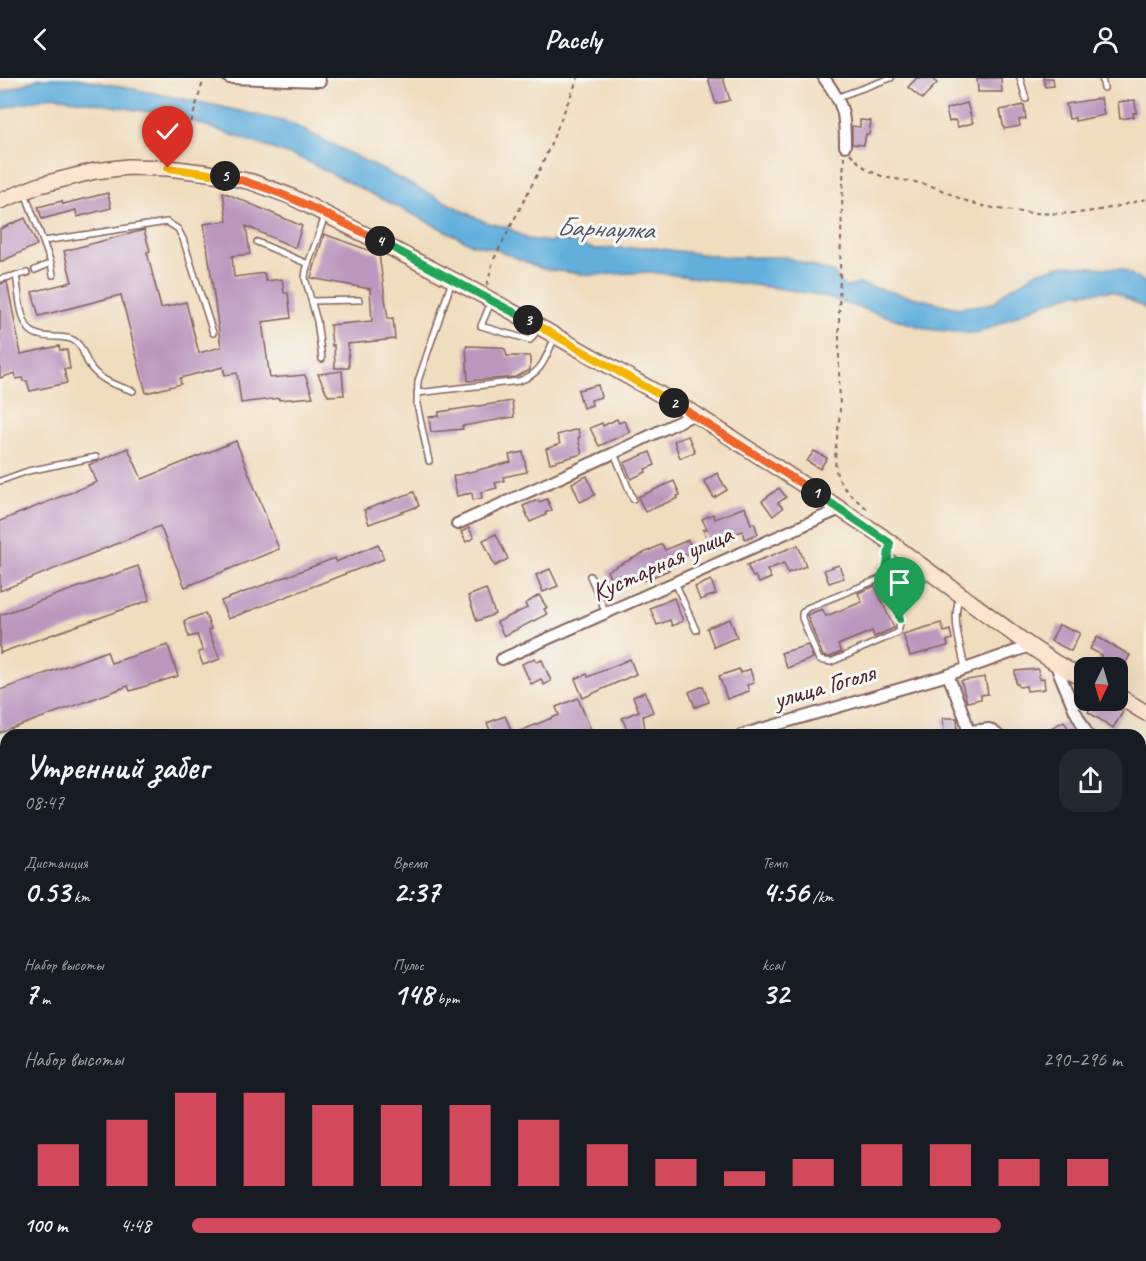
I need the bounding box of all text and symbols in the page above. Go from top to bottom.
text: Pacely [545,22,601,56]
icon: back [24,23,57,56]
icon: person [1089,23,1122,56]
pin [142,106,193,168]
icon: check [151,115,184,148]
pin: 5 [210,161,240,191]
text: 5 [222,166,228,186]
water label: Барнаулка [556,209,656,247]
pin: 4 [365,226,395,256]
text: 4 [376,231,384,251]
pin: 3 [513,305,543,335]
text: 3 [524,310,532,330]
pin: 2 [659,388,689,418]
text: 2 [670,393,678,413]
pin: 1 [801,478,831,508]
text: 1 [812,483,820,503]
street label: Кустарная улица [586,517,739,609]
pin [874,557,925,619]
icon: arrive [883,566,916,599]
street label: улица Гоголя [768,655,880,717]
north arrow [1074,657,1128,711]
map controls [1074,657,1128,711]
text: Утренний забег [24,746,208,788]
button: share [1059,749,1122,812]
text: 08:47 [24,790,64,815]
text: Дистанция [24,853,88,873]
text: Время [393,853,427,873]
text: Темп [762,853,788,873]
text: 0.53 [24,873,70,911]
text: 2:37 [393,873,439,911]
text: 4:56 [762,873,809,911]
text: km [70,887,89,907]
text: /km [809,887,833,907]
text: Набор высоты [24,955,103,975]
text: Пульс [393,955,424,975]
text: kcal [762,955,783,975]
text: 7 [24,975,37,1013]
text: 148 [393,975,434,1013]
text: 32 [762,975,789,1013]
text: m [37,989,50,1009]
text: bpm [434,989,459,1009]
text: Набор высоты [24,1047,123,1072]
text: 290–296 m [1043,1047,1122,1072]
text: 100 m [24,1213,67,1238]
text: 4:48 [120,1213,151,1238]

